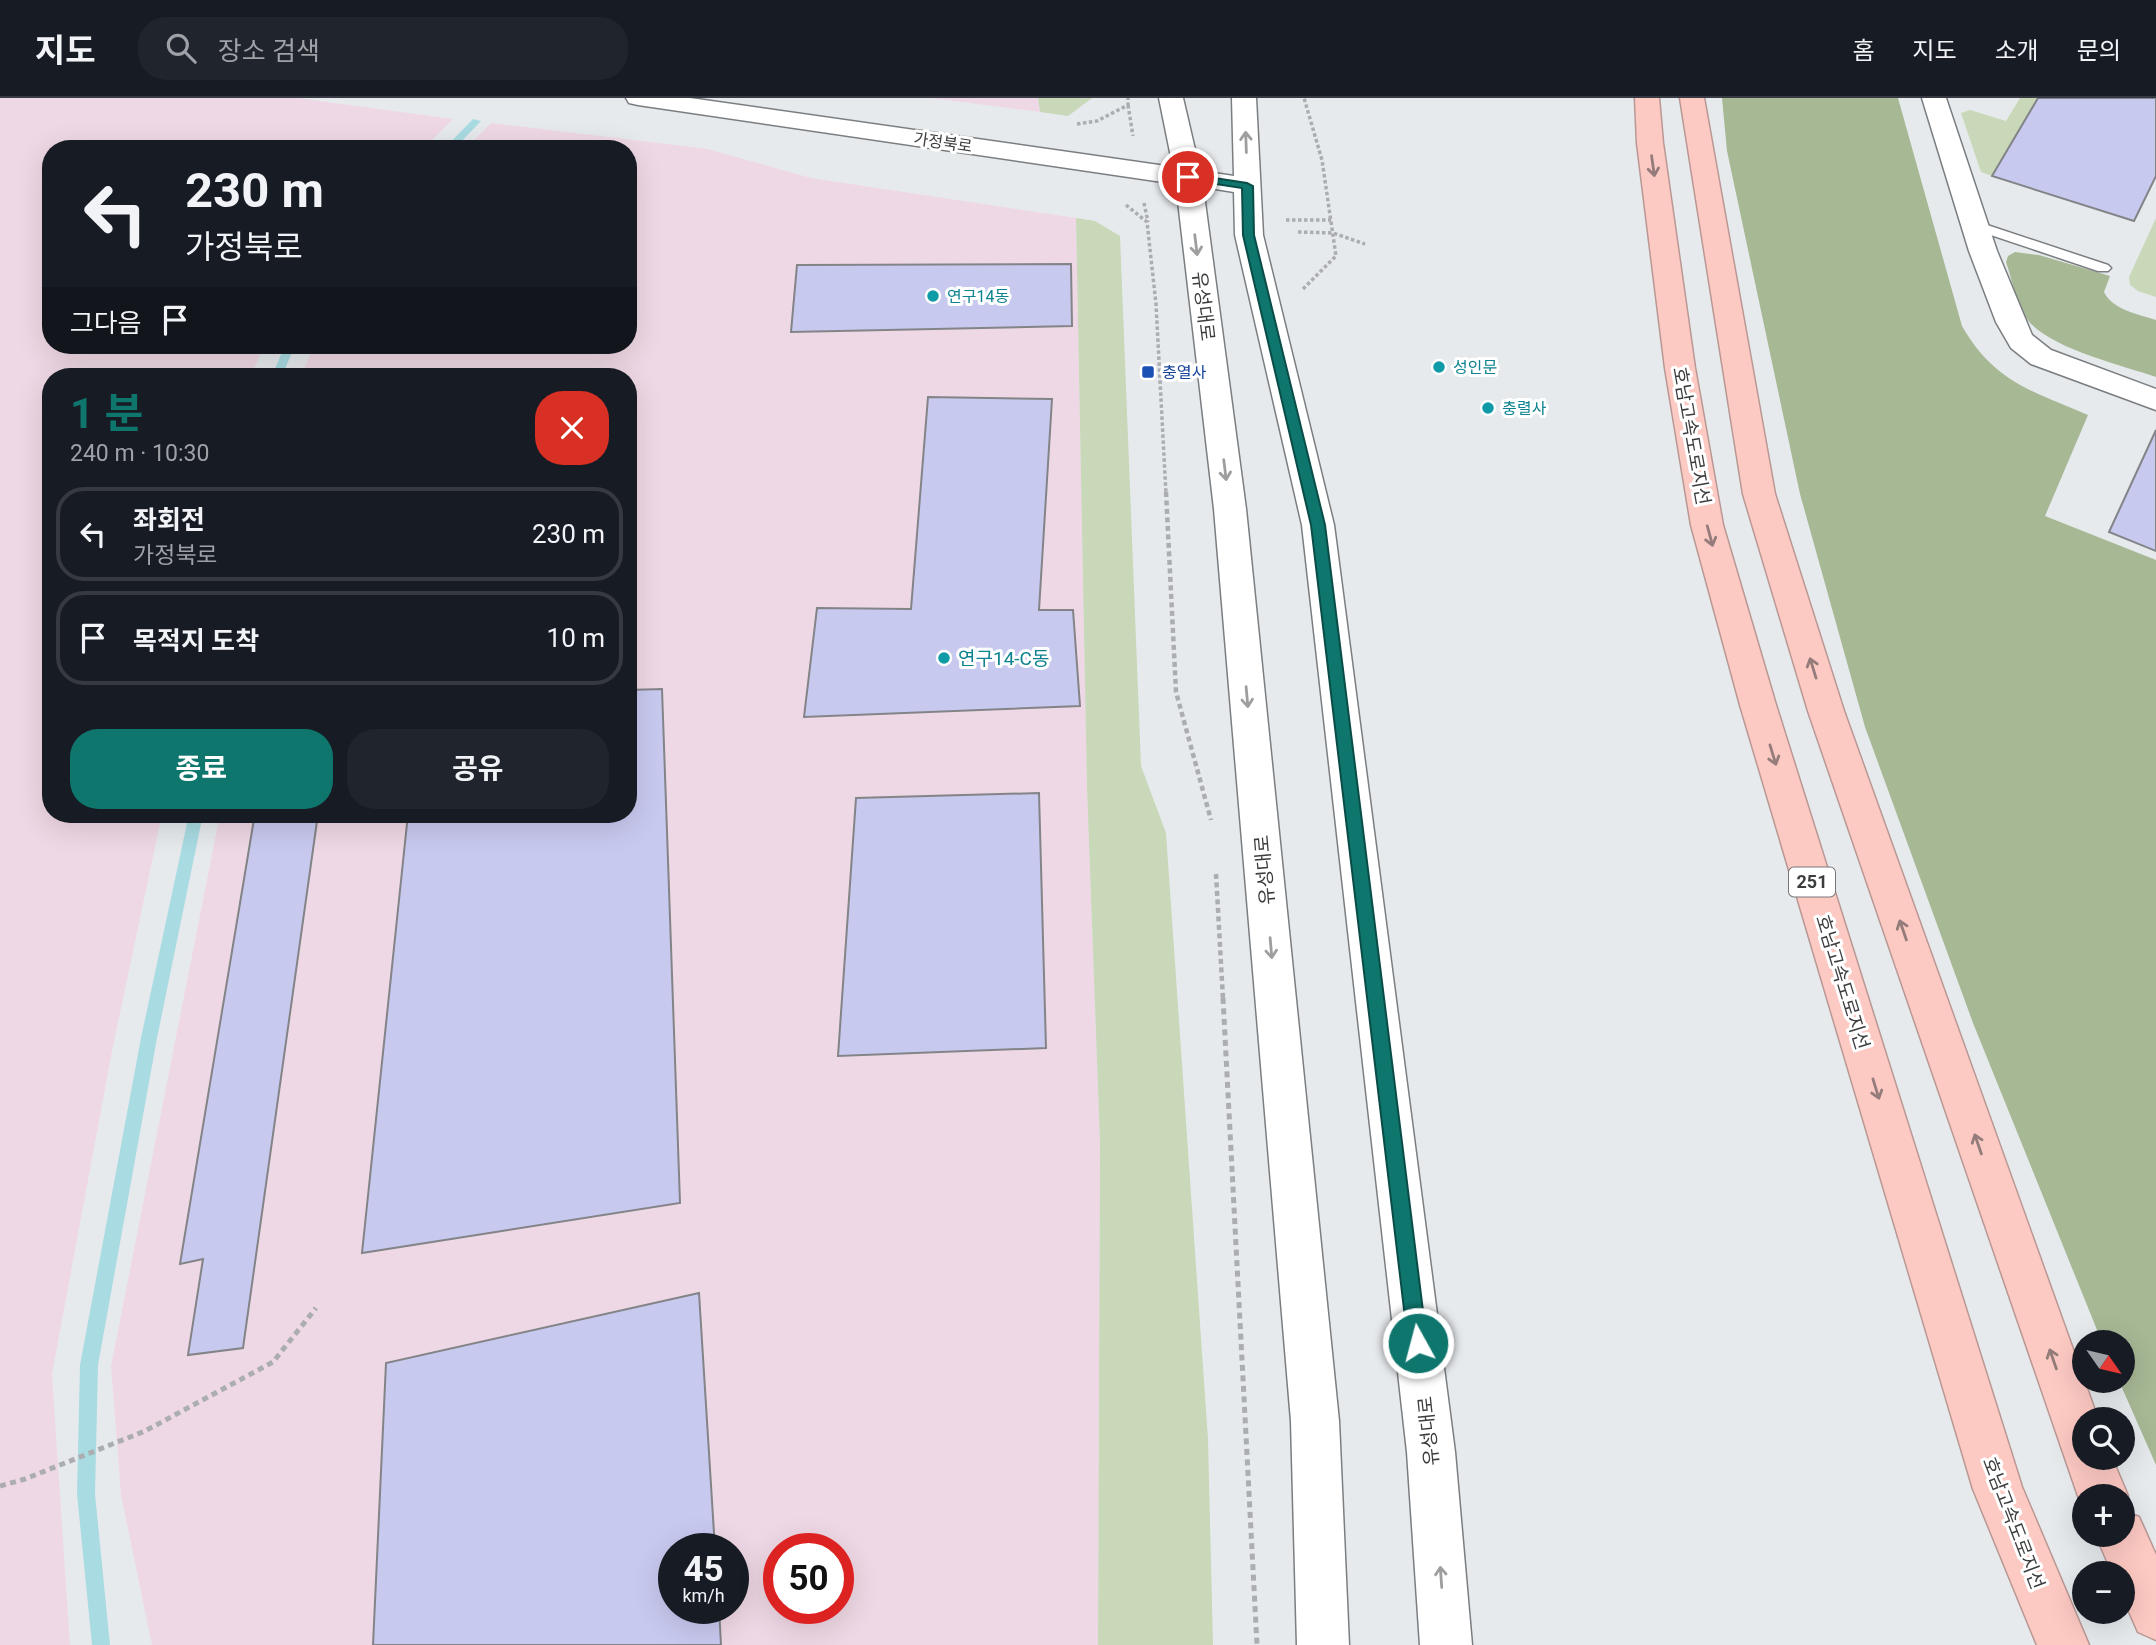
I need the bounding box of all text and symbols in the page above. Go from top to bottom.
search box [138,17,628,80]
icon: search [162,29,200,67]
text: 지도 [35,31,96,70]
text: 장소 검색 [218,36,320,66]
text: 홈 [1852,37,1874,65]
text: 지도 [1912,37,1957,65]
text: 소개 [1995,37,2039,65]
text: 문의 [2077,37,2121,65]
street label: 가정북로 [912,129,974,156]
one-way arrow [1239,131,1252,154]
pin [1158,147,1218,207]
one-way arrow [1646,154,1659,177]
icon: arrive [1169,158,1207,196]
text: 230 m [185,162,324,219]
icon: left [70,168,161,259]
text: 가정북로 [185,228,303,266]
one-way arrow [1190,233,1203,255]
street label: 유성대로 [1188,270,1219,342]
place label: 연구14동 [947,287,1009,306]
marker: 연구14동 [925,288,941,304]
icon: arrive [156,301,194,339]
text: 그다음 [70,308,142,338]
place label: 성인문 [1453,358,1497,377]
marker: 성인문 [1431,359,1447,375]
place label: 충열사 [1162,363,1206,382]
marker: 충열사 [1140,364,1156,380]
street label: 호남고속도로지선 [1668,365,1715,507]
text: 1 분 [70,389,143,438]
button: close [535,391,609,465]
place label: 충렬사 [1502,399,1546,418]
marker: 충렬사 [1480,400,1496,416]
text: 240 m · 10:30 [70,440,209,467]
one-way arrow [1218,458,1231,481]
text: 좌회전 [133,505,205,535]
icon: left [74,515,112,553]
text: 230 m [532,519,605,549]
one-way arrow [1705,525,1718,547]
text: 가정북로 [133,542,218,569]
icon: arrive [74,619,112,657]
text: 10 m [547,623,605,653]
text: 목적지 도착 [133,626,259,656]
place label: 연구14-C동 [958,647,1049,670]
marker: 연구14-C동 [936,650,952,666]
one-way arrow [1805,658,1818,680]
one-way arrow [1241,685,1254,708]
button: 종료 [70,729,333,809]
button: 공유 [347,729,609,809]
one-way arrow [1768,743,1780,765]
street label: 유성대로 [1250,834,1279,906]
road number: 251 [1789,868,1835,896]
street label: 호남고속도로지선 [1811,912,1874,1052]
one-way arrow [1896,919,1908,941]
one-way arrow [1265,936,1278,958]
one-way arrow [1870,1078,1883,1100]
one-way arrow [1971,1134,1983,1156]
position arrow [1381,1306,1455,1380]
north arrow [2072,1330,2135,1393]
map controls [2072,1330,2135,1624]
one-way arrow [2046,1349,2059,1371]
street label: 유성대로 [1413,1395,1444,1467]
button: search [2072,1407,2135,1470]
street label: 호남고속도로지선 [1978,1454,2049,1593]
button: + [2072,1484,2135,1547]
speed limit sign: 50 [763,1533,854,1624]
text: 45 [683,1549,724,1590]
button: − [2072,1561,2135,1624]
one-way arrow [1434,1566,1447,1589]
text: km/h [682,1585,725,1606]

